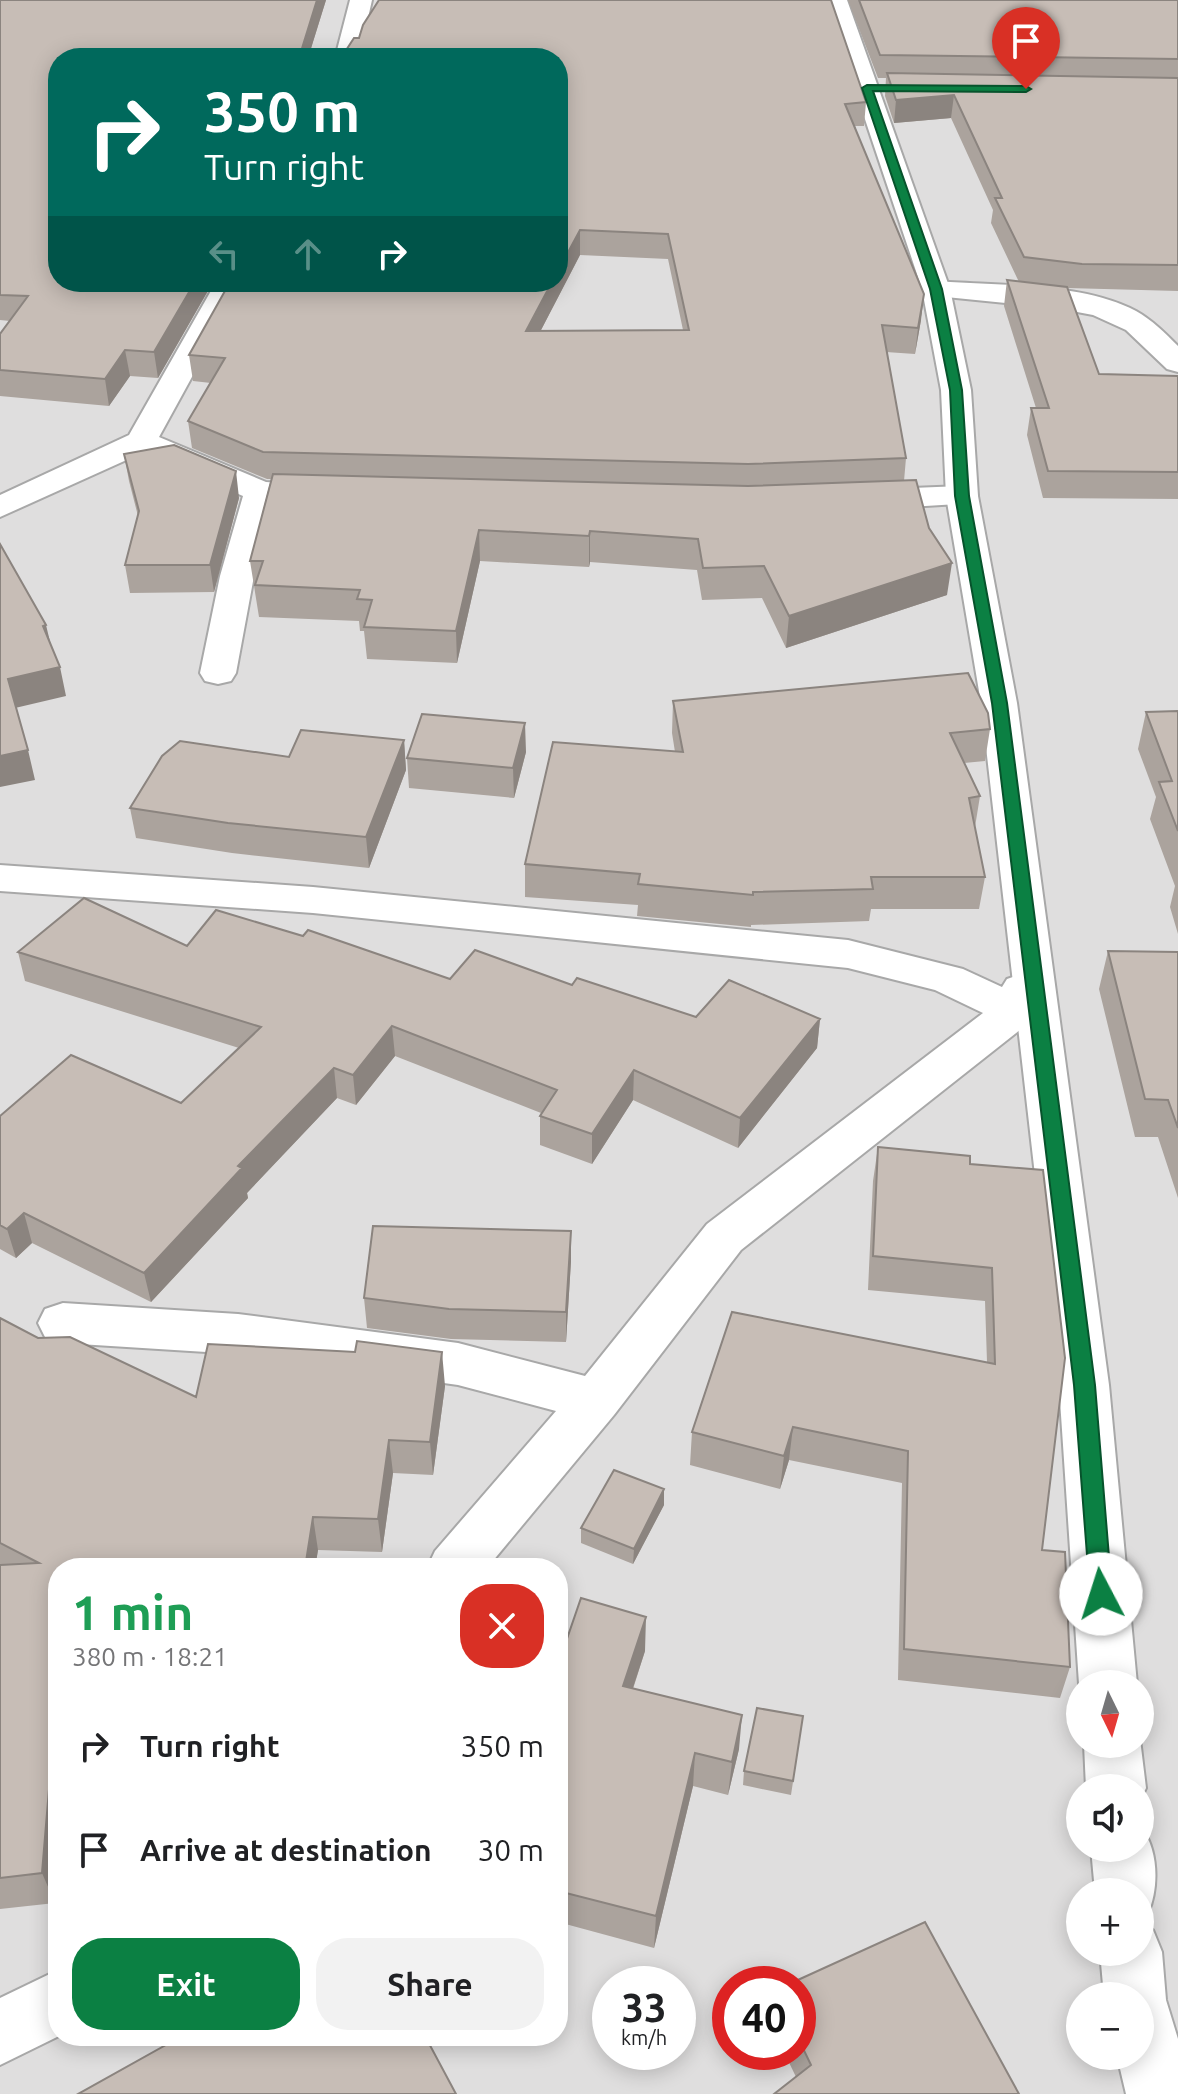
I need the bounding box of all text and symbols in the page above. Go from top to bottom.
pin [992,7,1060,89]
icon: arrive [1004,19,1048,63]
icon: right [72,80,176,184]
text: 350 m [204,80,360,143]
text: Turn right [204,146,364,187]
icon: left [202,232,246,276]
icon: ahead [286,232,330,276]
icon: right [370,232,414,276]
position arrow [1059,1552,1143,1636]
button: close [460,1584,544,1668]
text: 1 min [72,1585,193,1639]
text: 380 m · 18:21 [72,1642,228,1671]
north arrow [1066,1670,1154,1758]
map controls [1066,1670,1154,2070]
icon: right [72,1724,116,1768]
text: Turn right [140,1729,280,1763]
text: 350 m [460,1729,544,1763]
button: sound [1066,1774,1154,1862]
icon: arrive [72,1828,116,1872]
text: Arrive at destination [140,1833,432,1867]
text: 30 m [477,1833,544,1867]
button: + [1066,1878,1154,1966]
button: Exit [72,1938,300,2030]
button: Share [316,1938,544,2030]
speed limit sign: 40 [712,1966,816,2070]
button: − [1066,1982,1154,2070]
text: 33 [621,1985,667,2030]
text: km/h [621,2026,667,2049]

